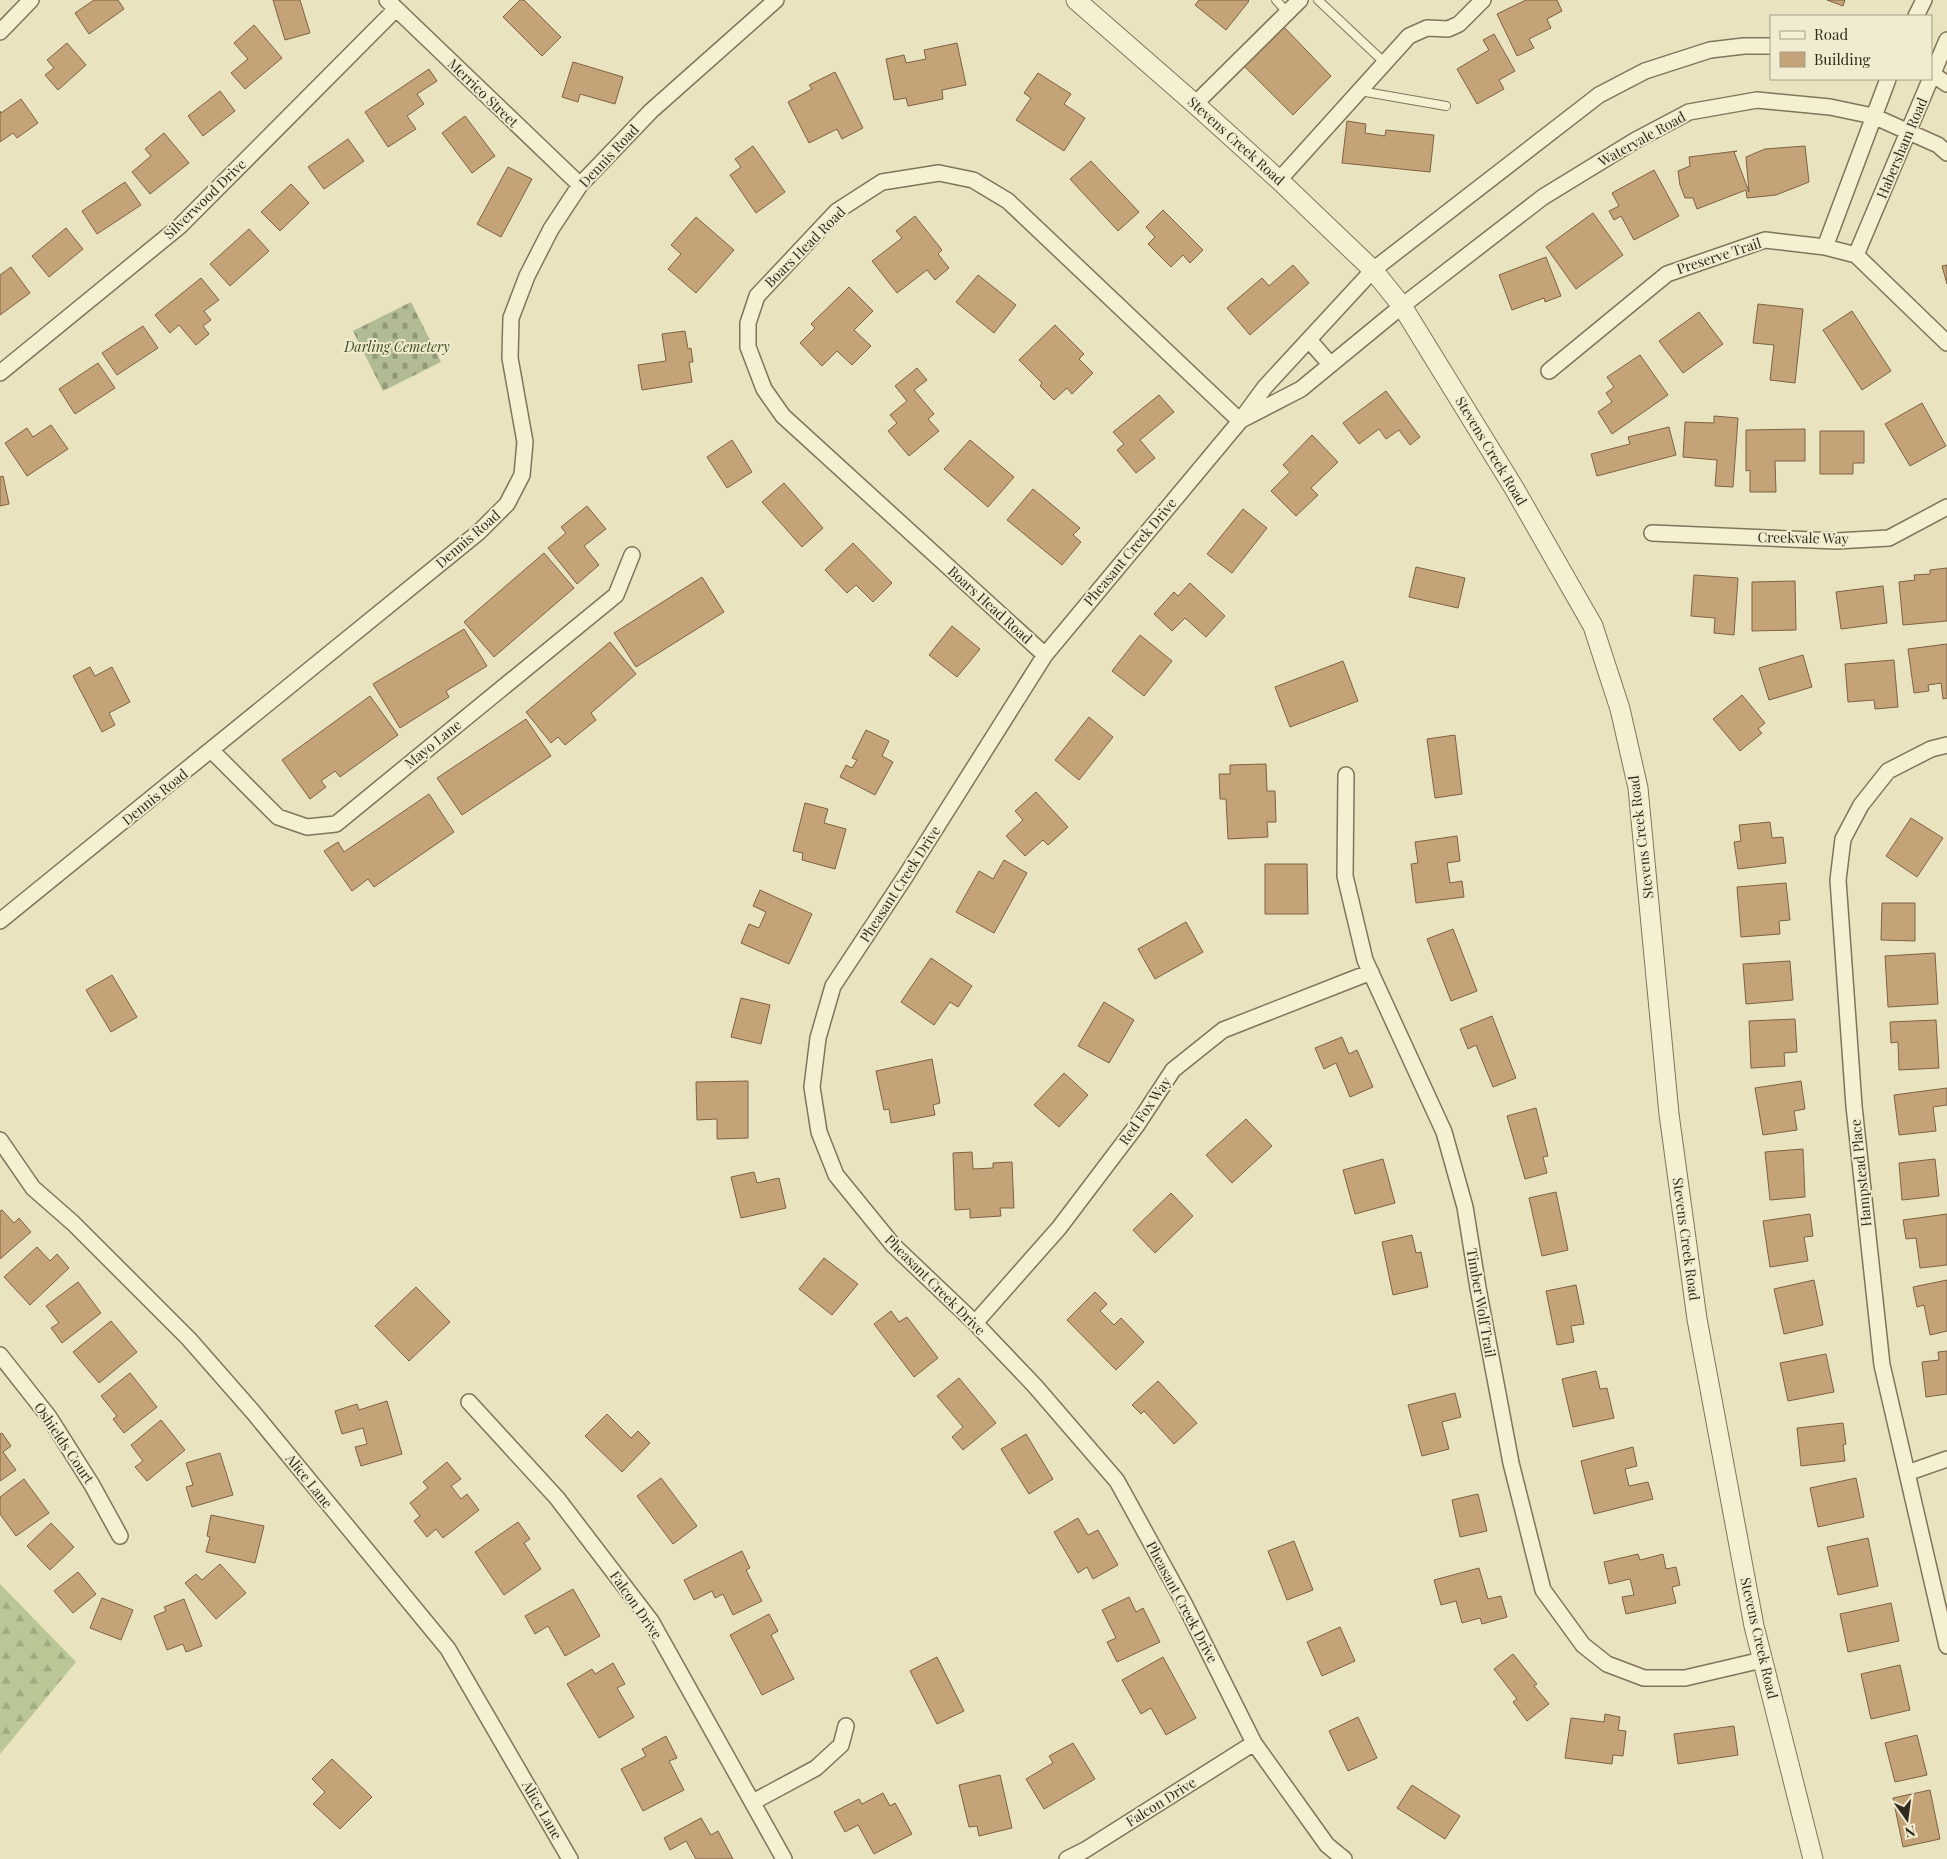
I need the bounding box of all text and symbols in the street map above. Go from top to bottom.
legend [1770,15,1932,80]
text: Road [1814,24,1848,44]
text: Building [1814,49,1871,69]
street label: Merrico Street [444,54,523,132]
street label: Stevens Creek Road [1184,92,1289,189]
street label: Habersham Road [1872,94,1931,201]
street label: Watervale Road [1594,107,1689,171]
street label: Dennis Road [575,120,643,191]
street label: Silverwood Drive [159,154,250,243]
street label: Boars Head Road [760,202,849,291]
street label: Preserve Trail [1674,233,1764,278]
park label: Darling Cemetery [343,337,450,356]
street label: Stevens Creek Road [1451,393,1532,509]
street label: Pheasant Creek Drive [1079,494,1180,610]
street label: Dennis Road [431,505,504,572]
street label: Creekvale Way [1757,527,1849,548]
street label: Boars Head Road [944,562,1037,648]
street label: Mayo Lane [400,715,465,772]
street label: Dennis Road [118,764,192,829]
street label: Stevens Creek Road [1624,774,1657,900]
street label: Pheasant Creek Drive [855,822,944,946]
street label: Red Fox Way [1114,1073,1175,1148]
street label: Hampstead Place [1845,1118,1876,1228]
street label: Stevens Creek Road [1668,1176,1705,1302]
street label: Pheasant Creek Drive [881,1230,990,1339]
street label: Timber Wolf Trail [1463,1247,1500,1359]
street label: Oshields Court [30,1398,99,1488]
street label: Alice Lane [281,1449,337,1512]
street label: Pheasant Creek Drive [1142,1538,1223,1666]
street label: Falcon Drive [606,1567,667,1643]
street label: Stevens Creek Road [1736,1575,1783,1700]
street label: Falcon Drive [1122,1773,1199,1831]
street label: Alice Lane [517,1776,567,1843]
north arrow [1882,1794,1932,1844]
text: N [1903,1822,1917,1843]

